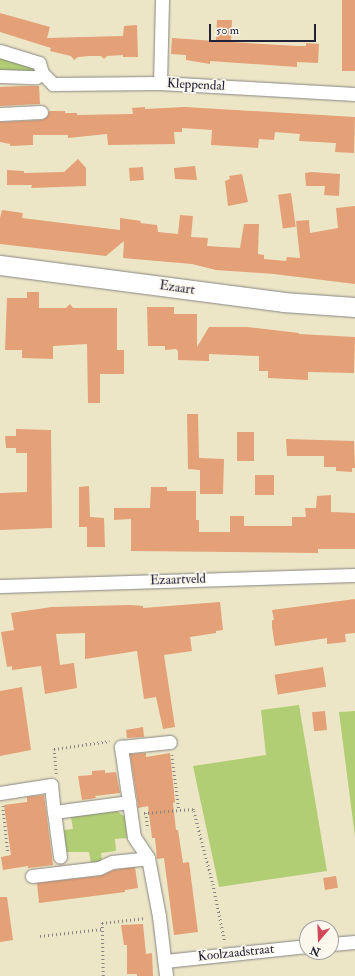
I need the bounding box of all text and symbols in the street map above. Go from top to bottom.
scale bar [211,16,318,42]
text: 50 m [216,23,239,38]
street label: Kleppendal [167,76,225,94]
street label: Ezaart [158,278,196,298]
street label: Ezaartveld [150,571,206,589]
north arrow [299,920,339,960]
street label: Koolzaadstraat [197,941,275,965]
text: N [308,943,322,959]

